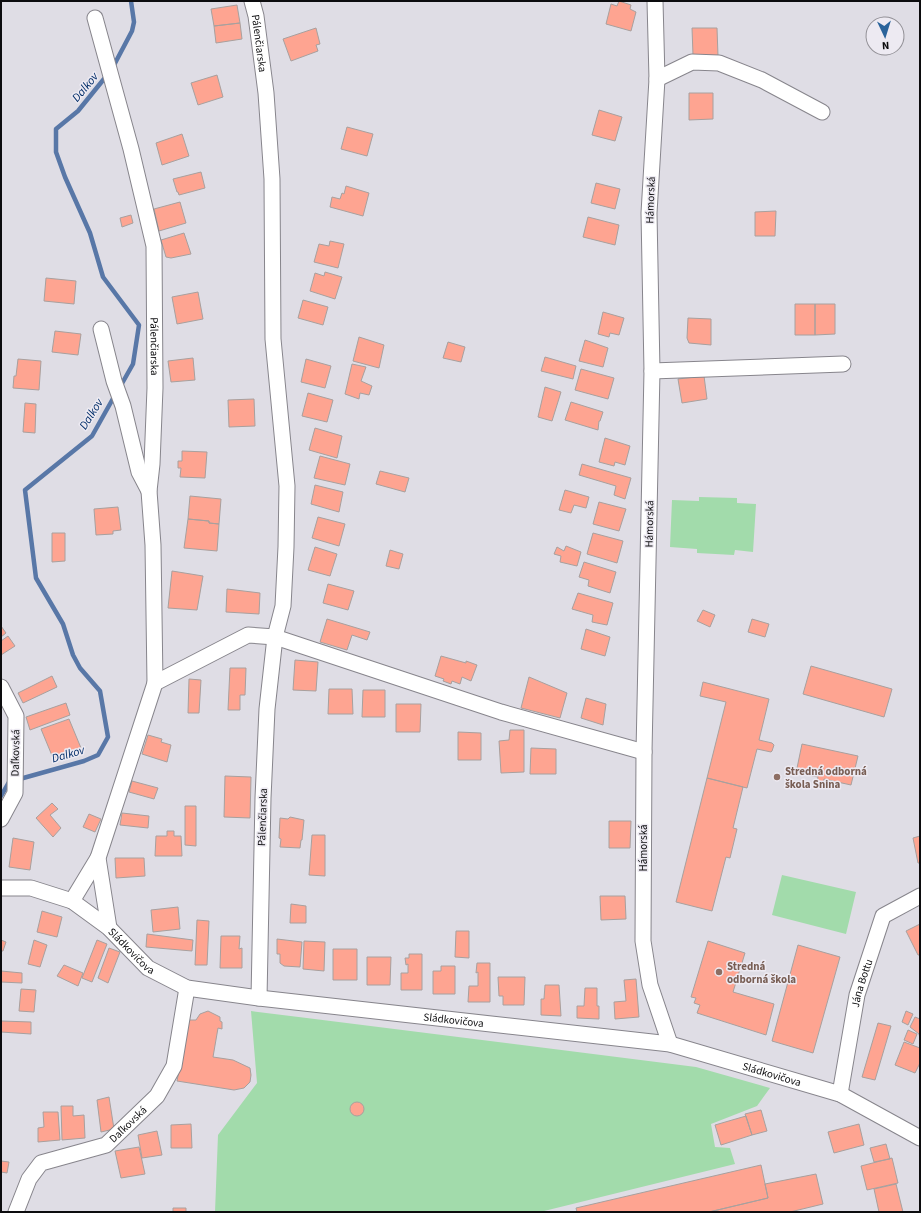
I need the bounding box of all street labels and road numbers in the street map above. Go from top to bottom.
street label: Pálenčiarska [248,13,270,73]
street label: Hámorská [642,176,659,224]
street label: Pálenčiarska [147,317,162,376]
street label: Hámorská [642,500,657,548]
street label: Daľkovská [8,729,23,777]
street label: Pálenčiarska [254,788,271,846]
street label: Hámorská [636,824,651,872]
street label: Sládkovičova [105,924,157,978]
street label: Jána Bottu [848,957,876,1009]
street label: Sládkovičova [423,1009,484,1031]
street label: Sládkovičova [741,1059,803,1090]
street label: Daľkovská [106,1103,150,1146]

